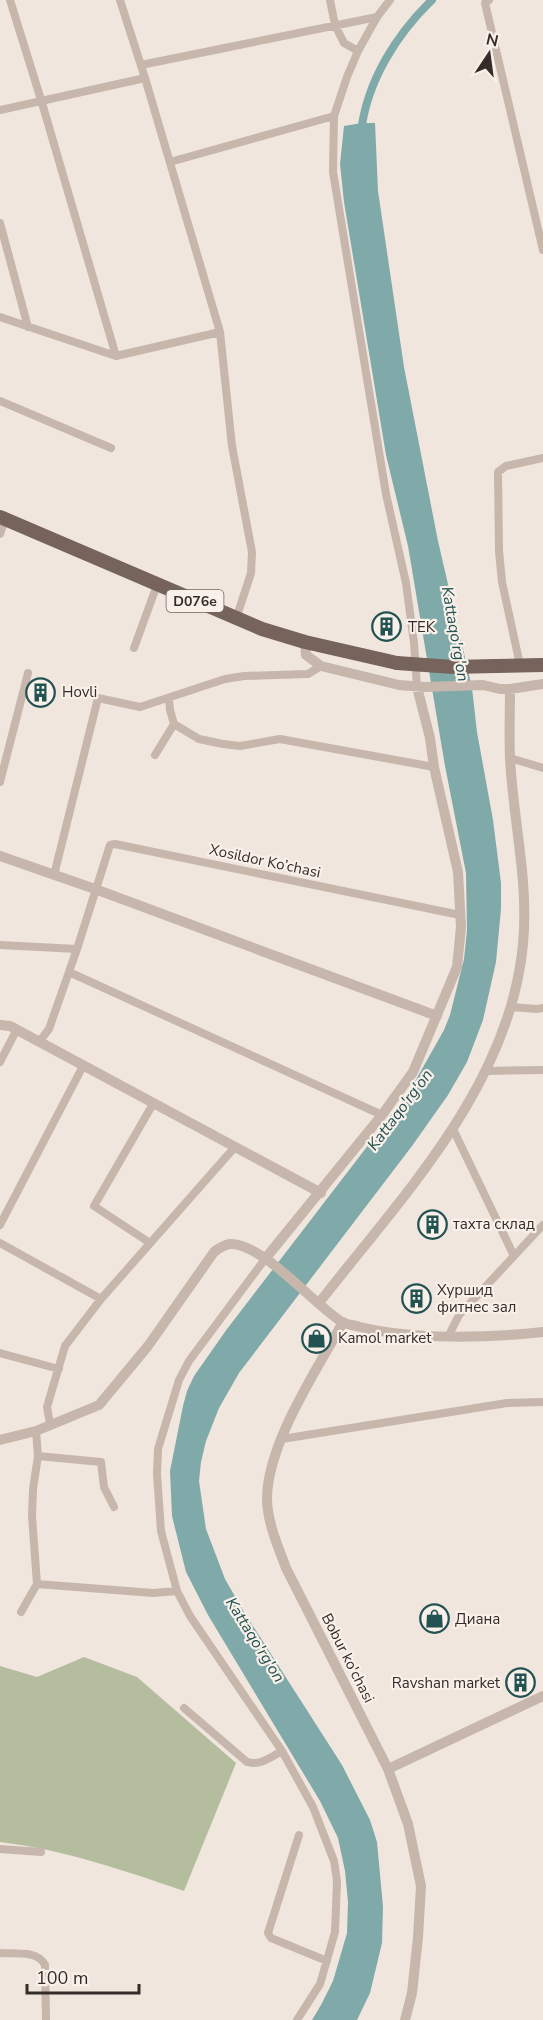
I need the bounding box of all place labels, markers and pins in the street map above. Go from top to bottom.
building icon: TEK [371,611,403,643]
place label: TEK [408,617,436,637]
building icon: Hovli [25,676,57,708]
place label: Hovli [62,682,97,702]
building icon: тахта склад [416,1208,448,1240]
place label: тахта склад [453,1214,535,1234]
place label: Хуршид фитнес зал [437,1280,516,1317]
building icon: Хуршид фитнес зал [400,1283,432,1315]
shop icon: Kamol market [301,1322,333,1354]
place label: Kamol market [338,1328,432,1348]
shop icon: Диана [418,1603,450,1635]
place label: Диана [455,1609,500,1629]
building icon: Ravshan market [505,1667,537,1699]
place label: Ravshan market [392,1673,501,1693]

